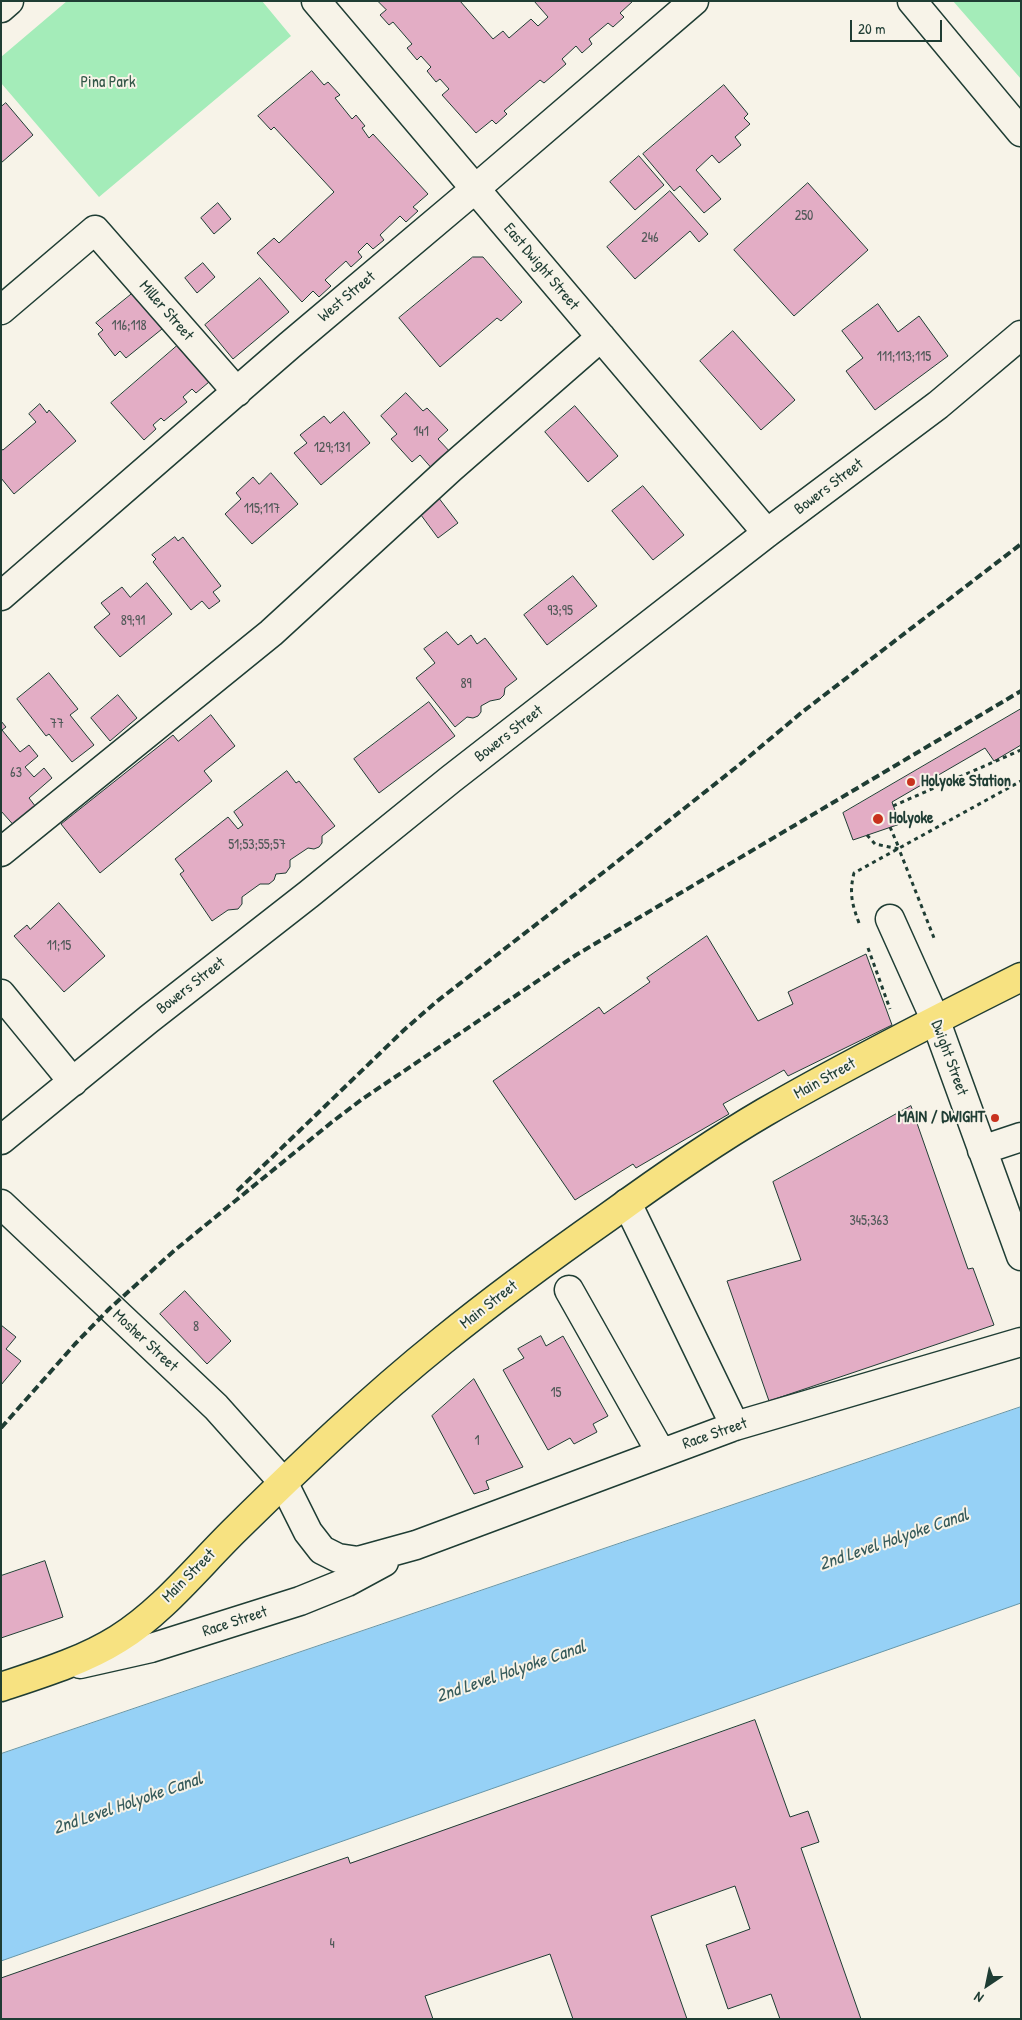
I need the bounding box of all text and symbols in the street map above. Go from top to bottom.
scale bar [852,10,944,42]
text: 20 m [858,18,885,39]
park label: Pina Park [80,73,136,93]
house number: 250 [795,208,813,224]
street label: East Dwight Street [499,220,583,314]
house number: 246 [641,230,659,246]
street label: West Street [314,268,380,326]
street label: Miller Street [135,277,197,345]
house number: 116;118 [111,318,147,334]
house number: 111;113;115 [877,349,931,365]
house number: 141 [413,424,429,440]
house number: 129;131 [314,440,350,456]
street label: Bowers Street [791,455,867,519]
house number: 115;117 [244,501,280,517]
house number: 93;95 [547,603,573,619]
house number: 89;91 [121,613,145,629]
house number: 89 [460,676,472,692]
street label: Bowers Street [471,701,547,767]
house number: 77 [50,716,64,732]
house number: 63 [10,765,22,781]
place label: Holyoke Station [921,772,1011,792]
marker: Holyoke Station [905,776,917,788]
place label: Holyoke [889,809,933,829]
marker: Holyoke [871,812,885,826]
house number: 51;53;55;57 [228,837,286,853]
house number: 11;15 [47,938,71,954]
street label: Bowers Street [153,953,229,1019]
street label: Dwight Street [926,1018,972,1098]
street label: Main Street [791,1054,859,1104]
place label: MAIN / DWIGHT [897,1108,985,1128]
marker: MAIN / DWIGHT [989,1112,1001,1124]
house number: 345;363 [850,1213,888,1229]
street label: Main Street [456,1277,522,1333]
street label: Mosher Street [108,1306,182,1376]
house number: 8 [193,1319,199,1335]
house number: 15 [550,1385,562,1401]
street label: Race Street [680,1414,750,1454]
house number: 1 [474,1433,480,1449]
water label: 2nd Level Holyoke Canal [817,1504,971,1576]
street label: Main Street [158,1545,220,1607]
street label: Race Street [200,1603,270,1641]
water label: 2nd Level Holyoke Canal [434,1636,588,1708]
water label: 2nd Level Holyoke Canal [51,1768,205,1840]
house number: 4 [329,1936,335,1952]
north arrow [962,1960,1012,2010]
text: N [970,1988,987,2008]

